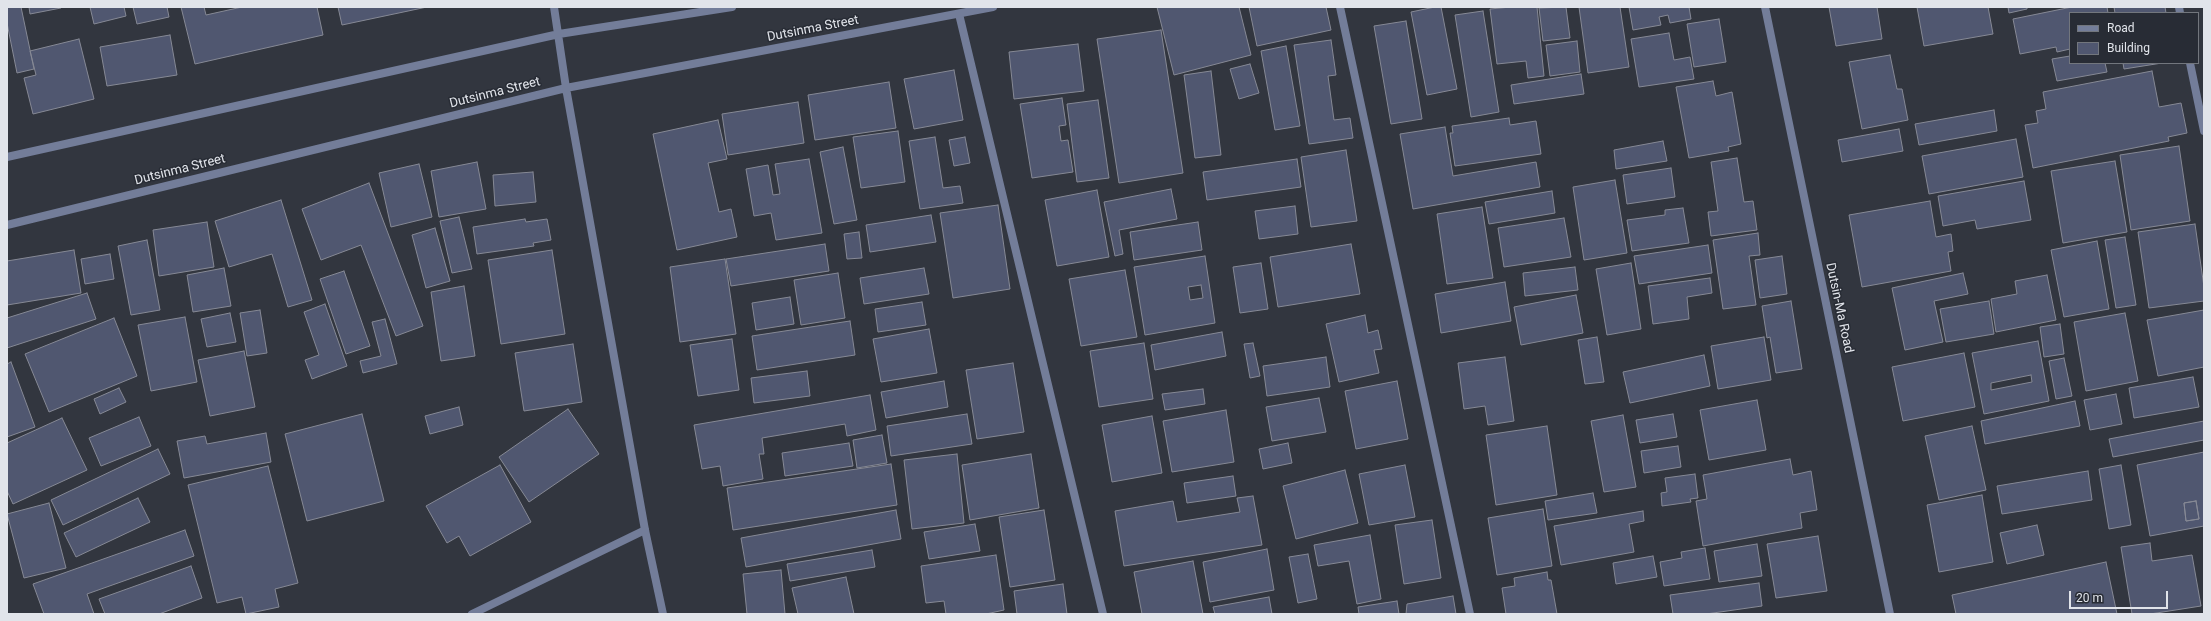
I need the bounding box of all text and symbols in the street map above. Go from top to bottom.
street label: Dutsinma Street [766,12,860,46]
legend [2069,12,2199,64]
text: Road [2107,21,2135,35]
text: Building [2107,41,2150,55]
street label: Dutsinma Street [448,74,542,112]
street label: Dutsinma Street [133,151,227,189]
street label: Dutsin-Ma Road [1822,261,1856,355]
scale bar [2071,583,2170,609]
text: 20 m [2076,591,2103,605]

